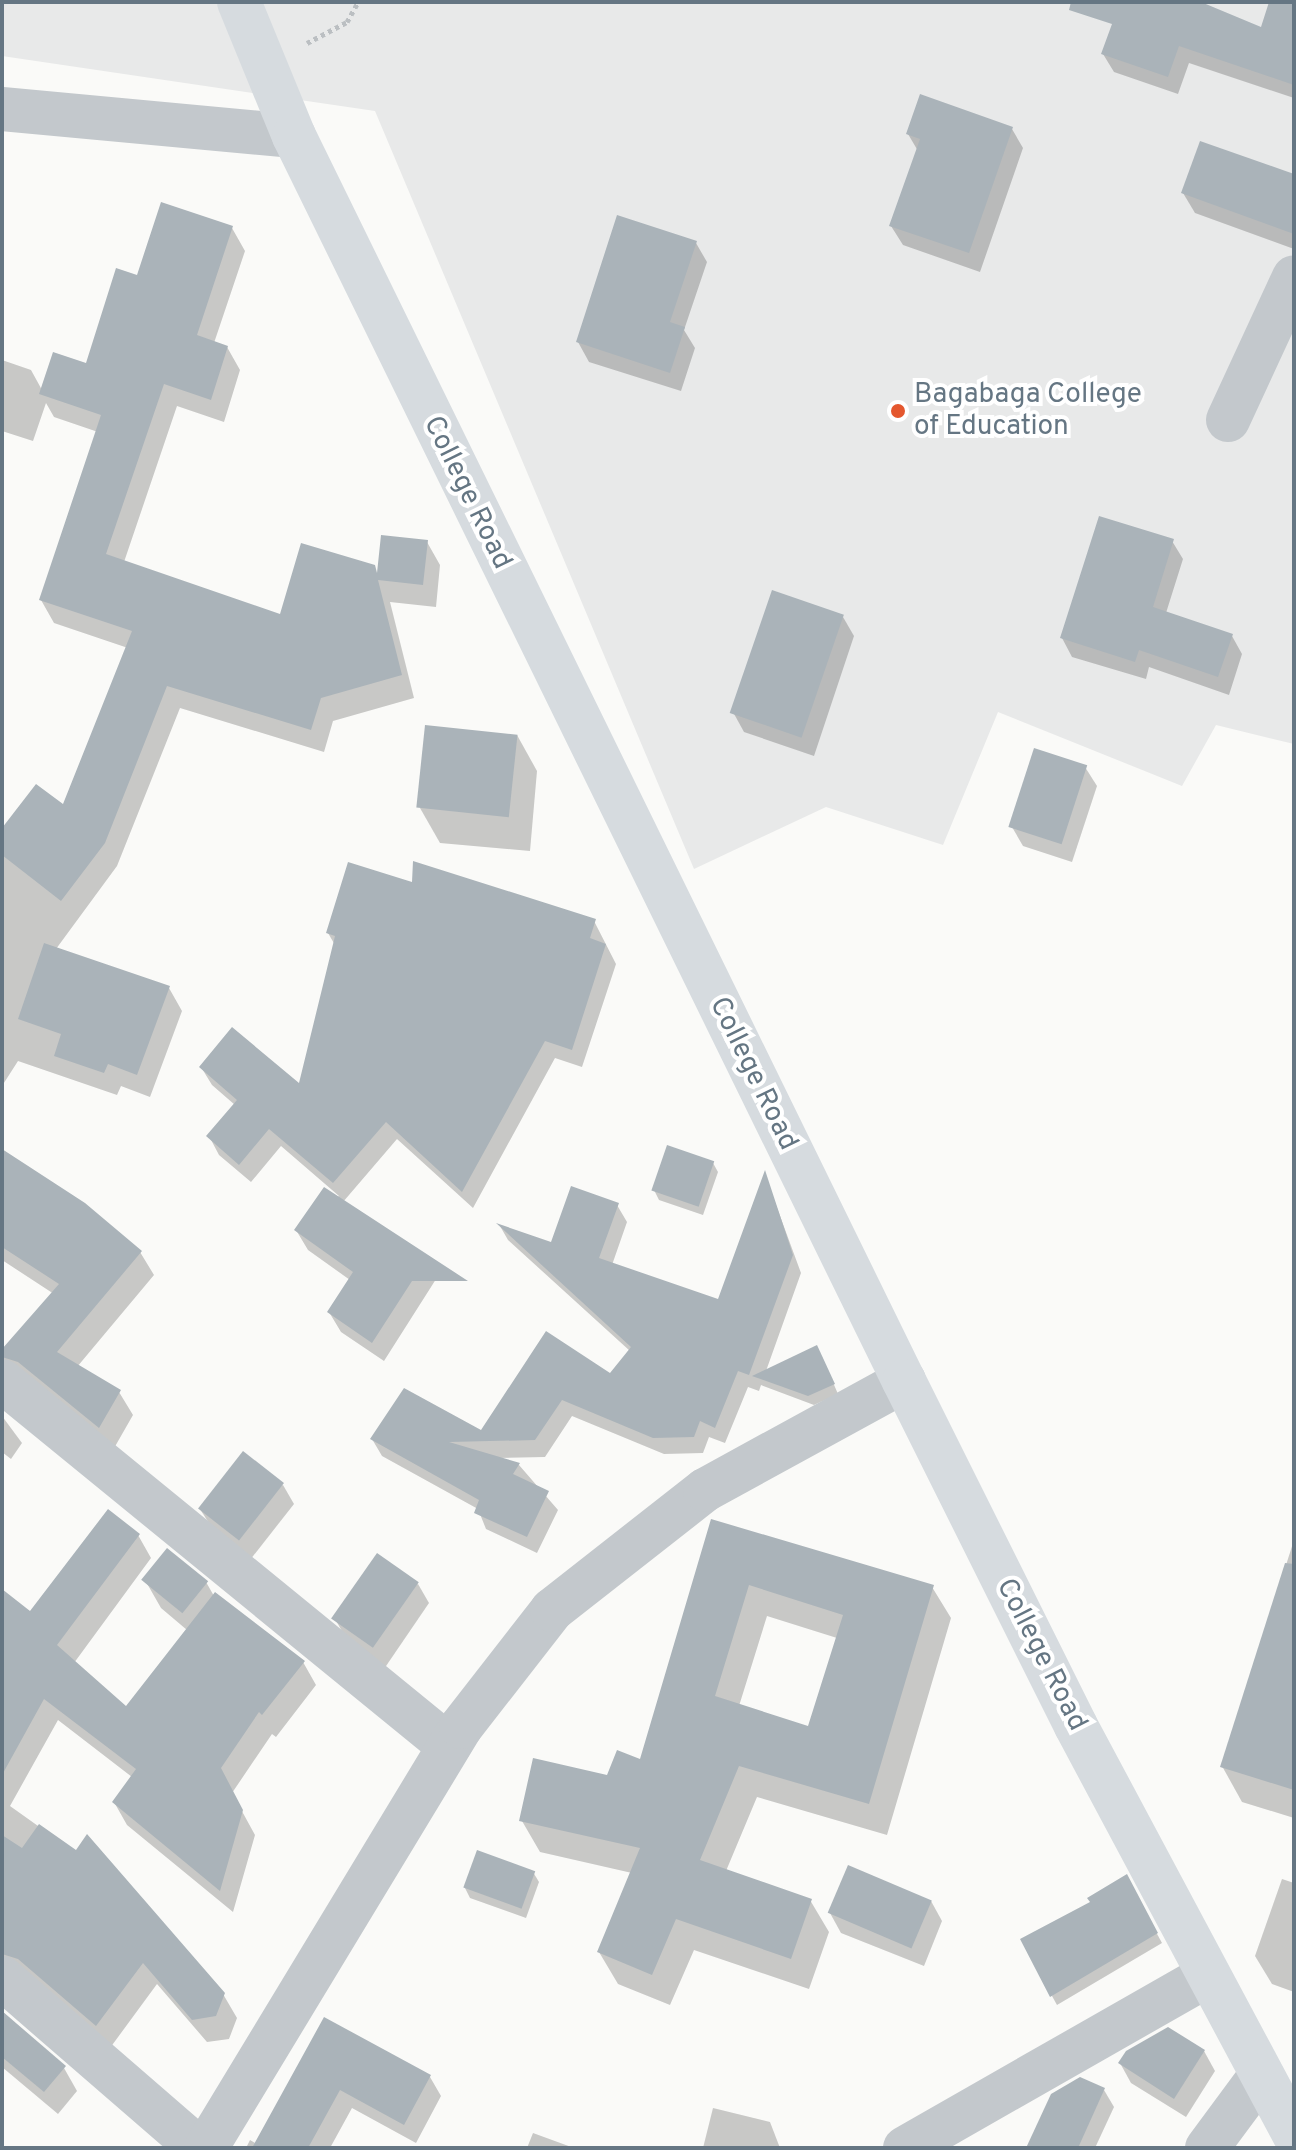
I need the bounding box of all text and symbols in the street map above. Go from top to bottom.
place label: Bagabaga College of Education [914,378,1142,444]
marker: Bagabaga College of Education [889,402,907,420]
street label: College Road [415,411,519,575]
street label: College Road [701,992,805,1156]
street label: College Road [988,1573,1094,1737]

